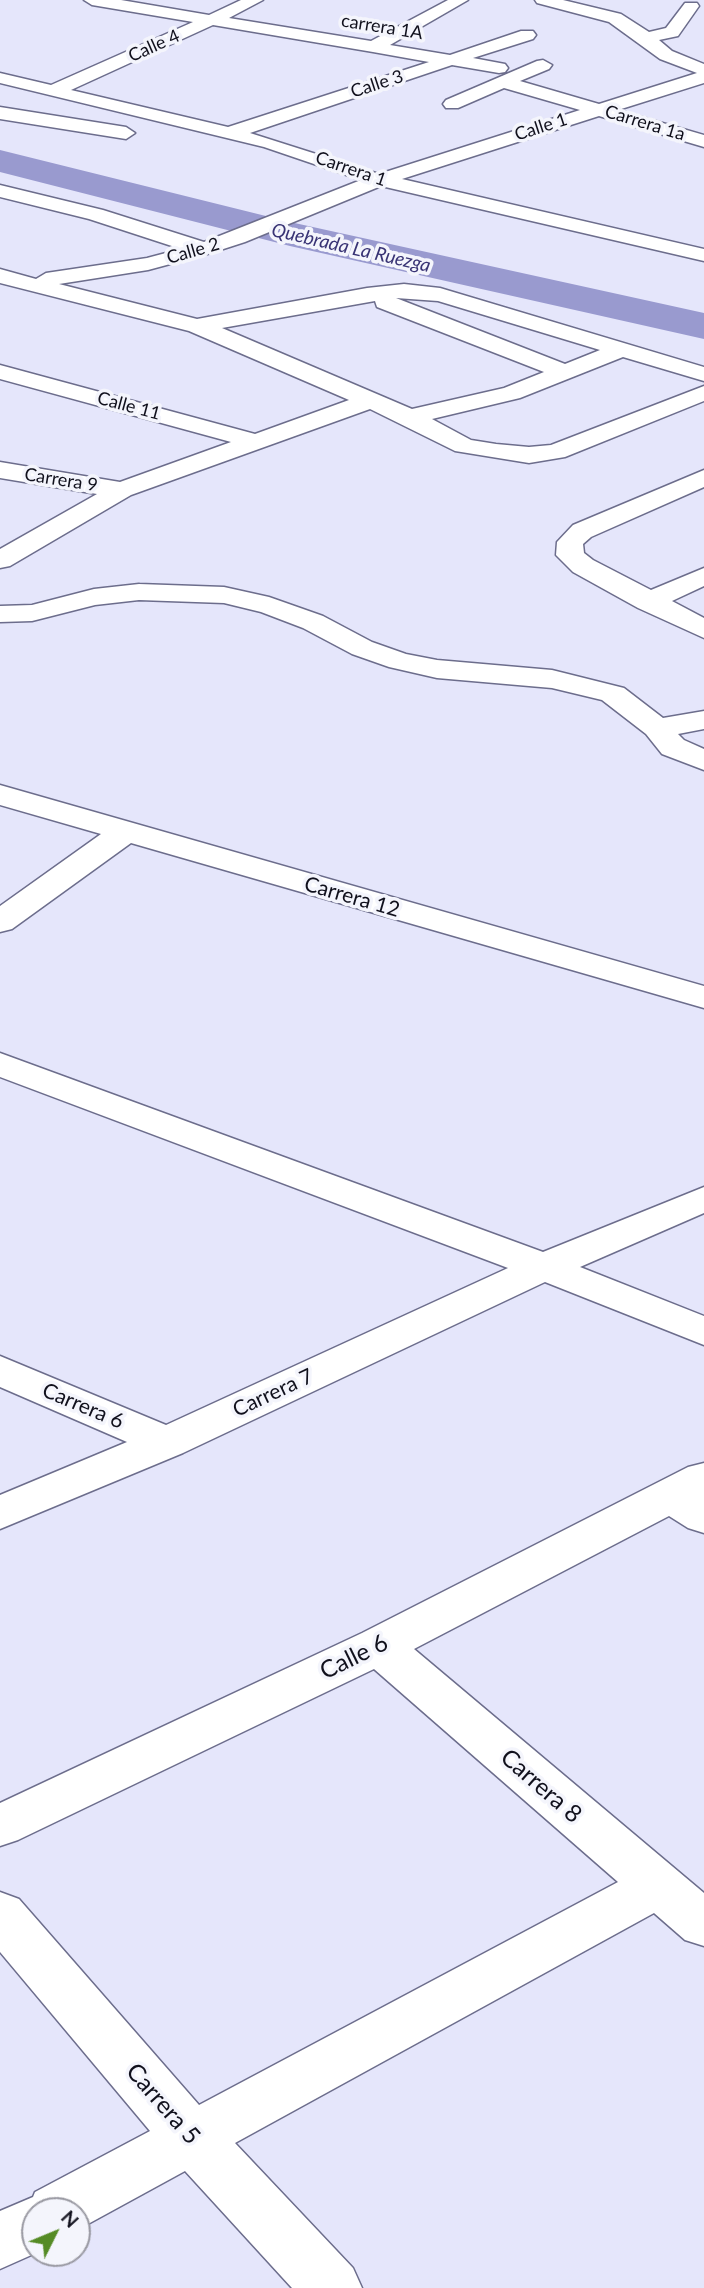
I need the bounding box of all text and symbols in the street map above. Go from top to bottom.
street label: carrera 1A [340,10,424,44]
street label: Calle 4 [125,25,183,67]
street label: Calle 3 [348,65,406,103]
street label: Carrera 1a [602,101,688,145]
street label: Calle 1 [512,108,570,146]
street label: Carrera 1 [313,147,389,191]
water label: Quebrada La Ruezga [269,219,433,277]
street label: Calle 2 [164,233,222,269]
street label: Calle 11 [95,387,163,425]
street label: Carrera 9 [23,464,99,496]
street label: Carrera 12 [301,871,403,923]
street label: Carrera 7 [229,1363,317,1423]
street label: Carrera 6 [39,1378,127,1434]
street label: Calle 6 [315,1628,393,1686]
street label: Carrera 8 [495,1743,587,1829]
street label: Carrera 5 [120,2058,206,2150]
north arrow [21,2197,91,2267]
text: N [57,2205,84,2232]

